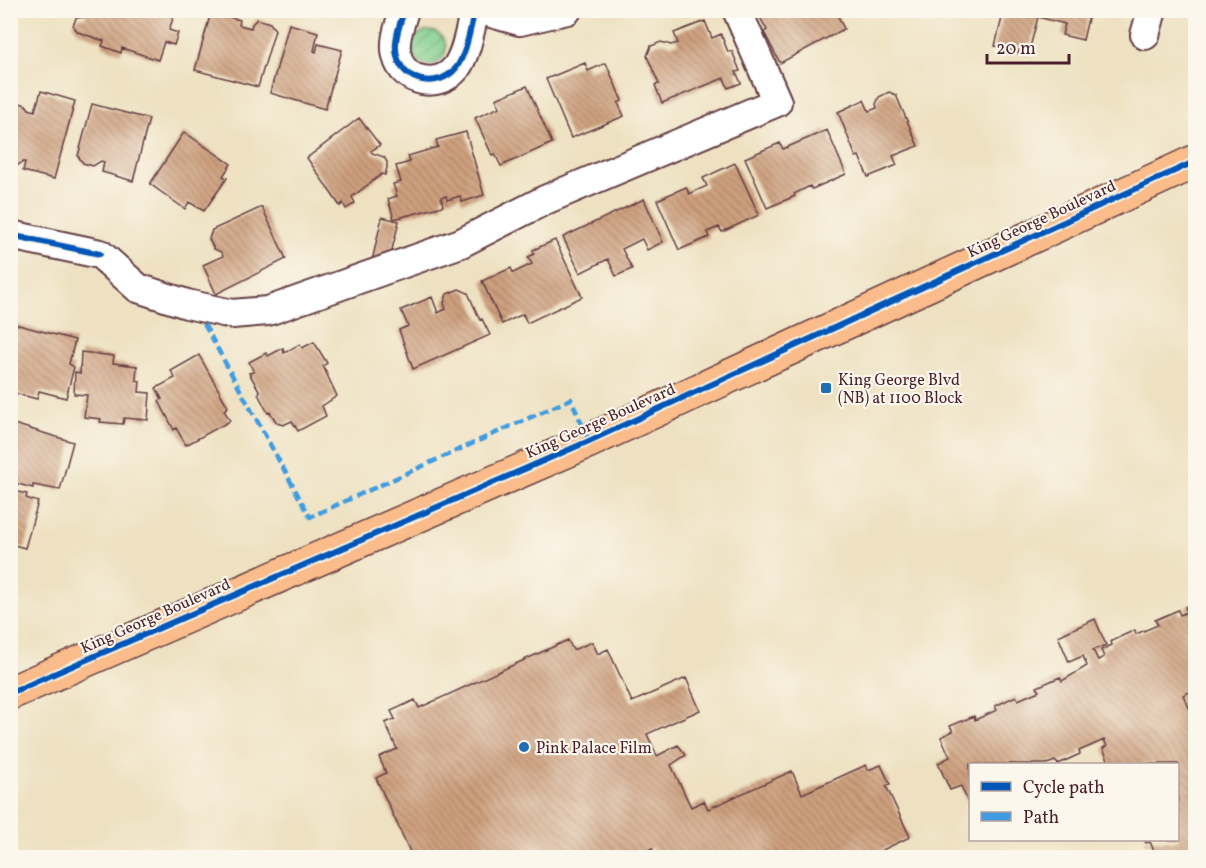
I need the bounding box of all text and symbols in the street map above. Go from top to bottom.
scale bar [987,27,1070,65]
text: 20 m [996,37,1036,62]
street label: King George Boulevard [964,176,1120,264]
place label: King George Blvd (NB) at 1100 Block [838,370,963,410]
street label: King George Boulevard [522,379,679,465]
marker: King George Blvd (NB) at 1100 Block [819,381,833,395]
street label: King George Boulevard [77,574,234,660]
place label: Pink Palace Film [536,738,652,760]
marker: Pink Palace Film [517,740,531,754]
legend [969,763,1179,841]
text: Cycle path [1023,776,1105,801]
text: Path [1023,806,1059,831]

